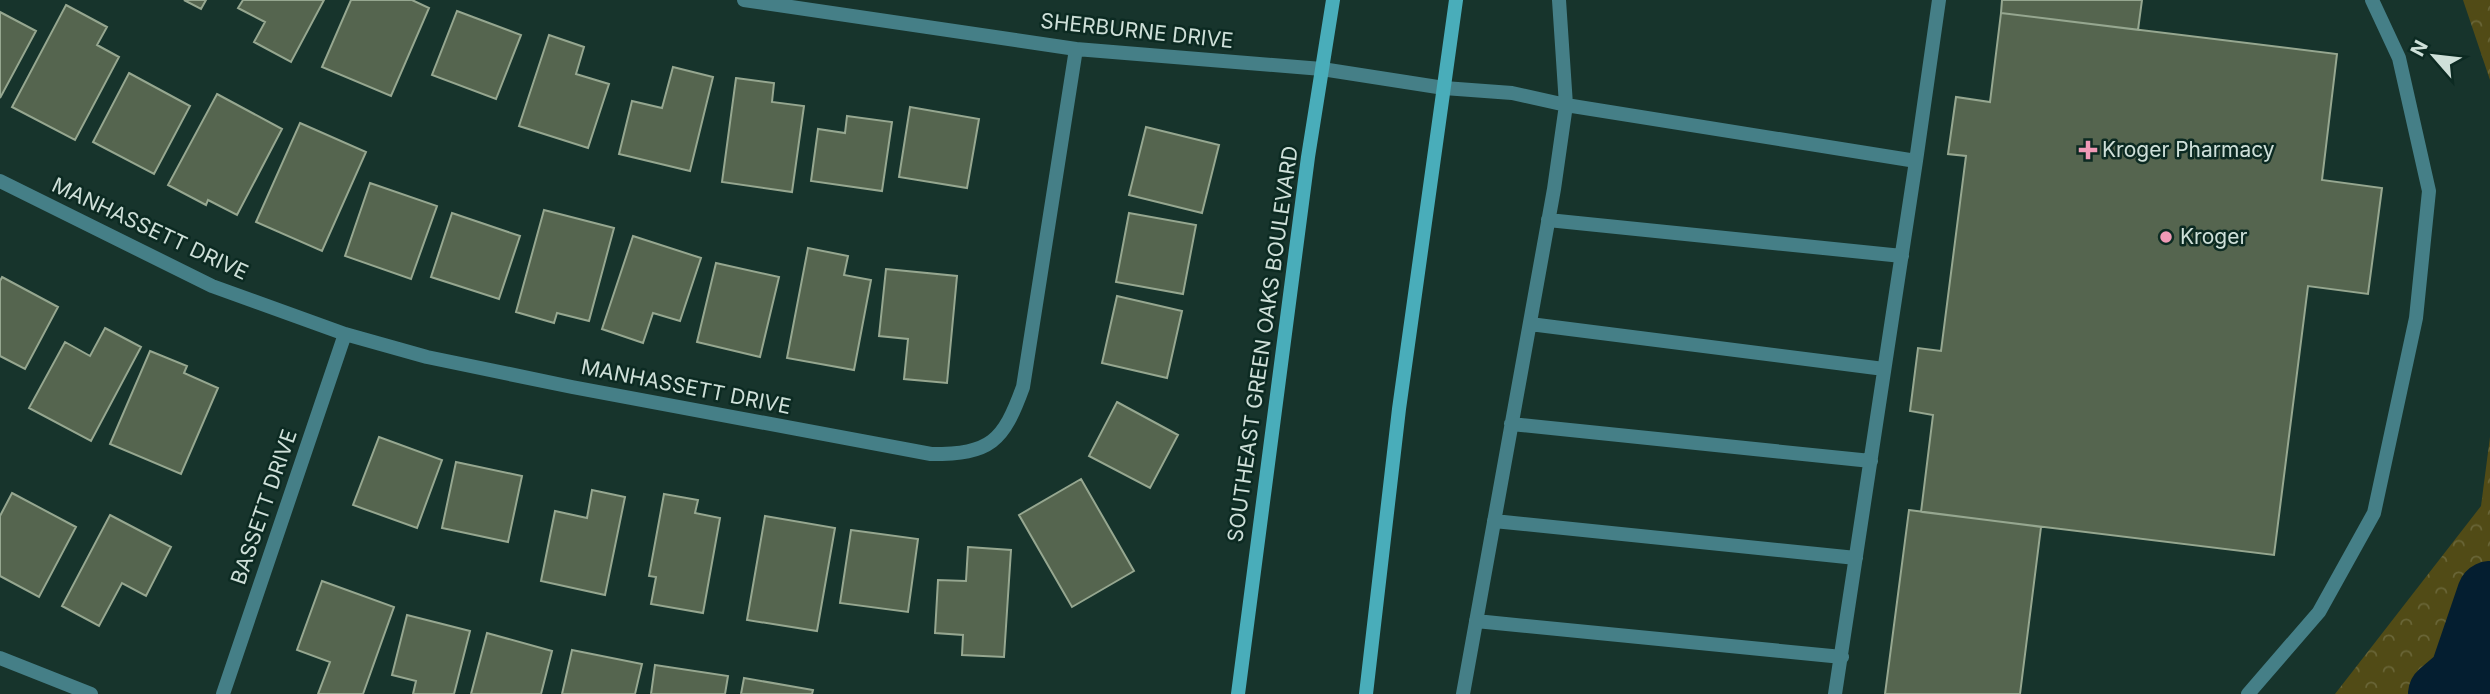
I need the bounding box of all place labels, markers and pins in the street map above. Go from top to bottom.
place label: Kroger Pharmacy [2102,137,2275,162]
marker: Kroger Pharmacy [2080,142,2096,158]
place label: Kroger [2180,224,2247,249]
marker: Kroger [2158,229,2174,245]

